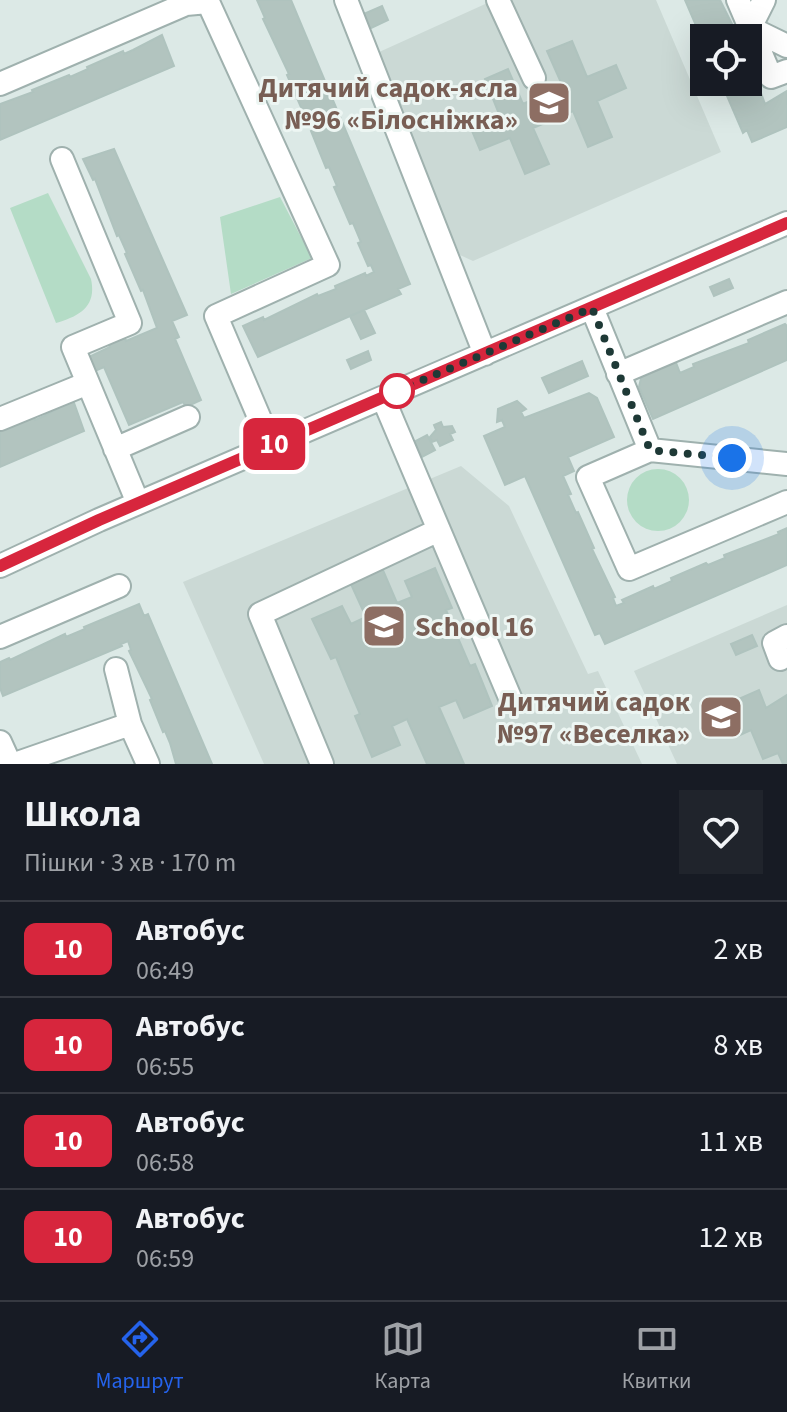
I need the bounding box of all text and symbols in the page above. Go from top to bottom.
map controls [690,24,762,96]
button: locate [690,24,762,96]
place label: Дитячий садок-ясла №96 «Білосніжка» [258,68,518,140]
school or university icon: Дитячий садок-ясла №96 «Білосніжка» [525,79,573,127]
unlabelled marker [380,374,414,408]
line badge: 10 [238,418,310,470]
text: 10 [259,424,289,464]
your location [712,438,752,478]
school or university icon: School 16 [360,602,408,650]
place label: School 16 [415,607,534,647]
place label: Дитячий садок №97 «Веселка» [497,682,691,754]
school or university icon: Дитячий садок №97 «Веселка» [697,693,745,741]
text: Школа [24,787,141,841]
button: heart [679,790,763,874]
text: Пішки · 3 хв · 170 m [24,844,236,881]
text: Автобус [136,909,245,952]
text: 2 хв [713,928,763,971]
text: 10 [53,929,83,969]
text: 06:49 [136,952,194,989]
text: Автобус [136,1005,245,1048]
text: 8 хв [713,1024,763,1067]
text: 10 [53,1025,83,1065]
text: 06:55 [136,1048,194,1085]
text: Автобус [136,1101,245,1144]
text: 11 хв [699,1120,763,1163]
text: 10 [53,1121,83,1161]
text: 06:58 [136,1144,194,1181]
text: Автобус [136,1197,245,1240]
text: 12 хв [699,1216,763,1259]
text: 10 [53,1217,83,1257]
text: 06:59 [136,1240,194,1277]
tab: Маршрут [95,1317,184,1397]
tab: Карта [375,1317,431,1397]
tab: Квитки [622,1317,692,1397]

